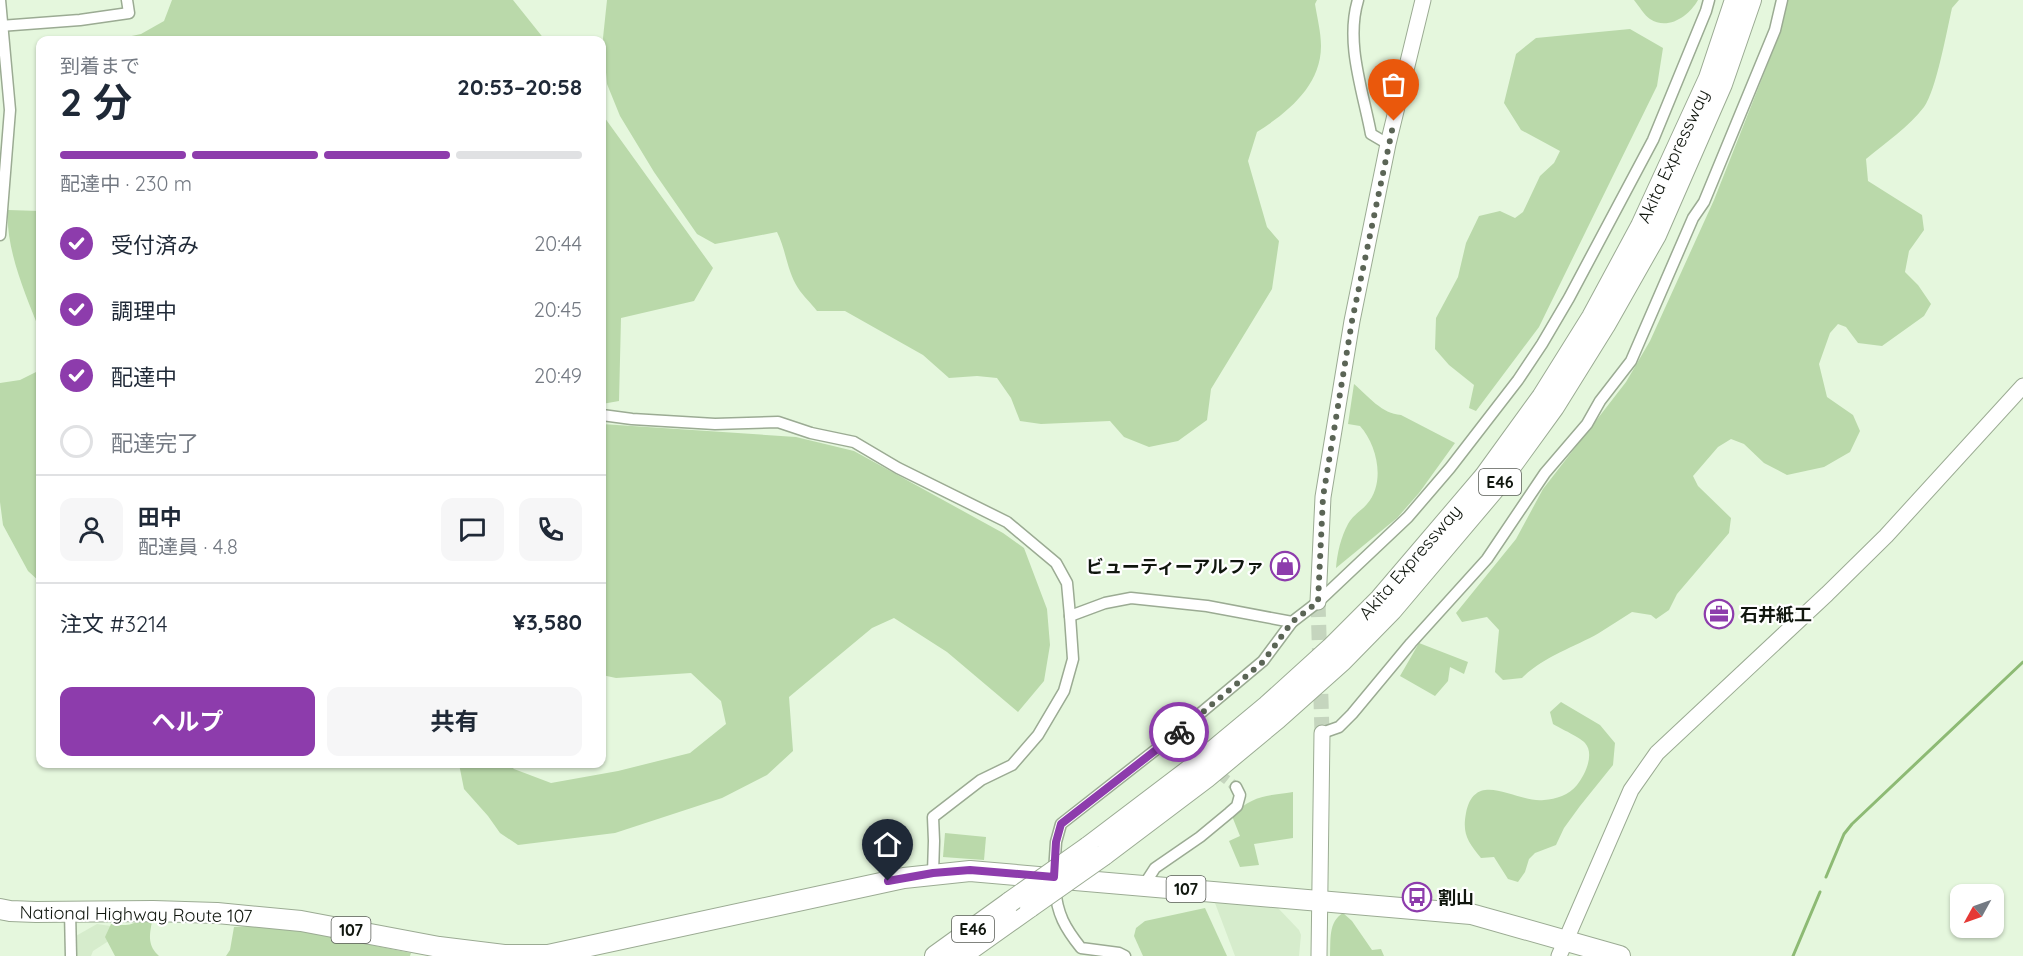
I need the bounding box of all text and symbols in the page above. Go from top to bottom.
text: 到着まで [60,53,140,78]
pin [1368,59,1419,121]
icon: bag [1377,68,1410,101]
text: 20:53–20:58 [457,73,582,101]
text: 2 分 [60,77,132,126]
street label: Akita Expressway [1632,85,1714,227]
text: 配達中 · 230 m [60,171,192,196]
icon: check [60,227,93,260]
text: 受付済み [111,231,199,259]
text: 20:44 [534,231,582,256]
icon: check [60,293,93,326]
text: 調理中 [111,297,177,325]
text: 20:45 [534,297,582,322]
icon: check [60,359,93,392]
text: 配達中 [111,363,177,391]
text: 20:49 [534,363,582,388]
text: 配達完了 [111,429,199,457]
road number: E46 [1479,469,1521,495]
button: person [60,498,123,561]
button: chat [441,498,504,561]
button: phone [519,498,582,561]
street label: Akita Expressway [1354,500,1466,624]
text: 田中 [138,503,182,531]
text: 配達員 · 4.8 [138,534,238,559]
shop icon: ビューティーアルファ [1269,550,1301,582]
place label: ビューティーアルファ [1086,555,1264,578]
office icon: 石井紙工 [1703,598,1735,630]
place label: 石井紙工 [1740,603,1812,626]
text: ¥3,580 [513,608,582,636]
text: 注文 #3214 [60,610,168,638]
button: ヘルプ [60,687,315,756]
button: 共有 [327,687,582,756]
courier [1149,702,1209,762]
icon: bike [1163,716,1196,749]
pin [862,819,913,881]
icon: home [871,828,904,861]
road number: 107 [1166,876,1206,902]
bus stop icon: 割山 [1401,881,1433,913]
north arrow [1950,884,2004,938]
map controls [1950,884,2004,938]
place label: 割山 [1438,886,1474,909]
street label: National Highway Route 107 [19,900,253,928]
road number: E46 [952,916,994,942]
road number: 107 [332,917,370,943]

